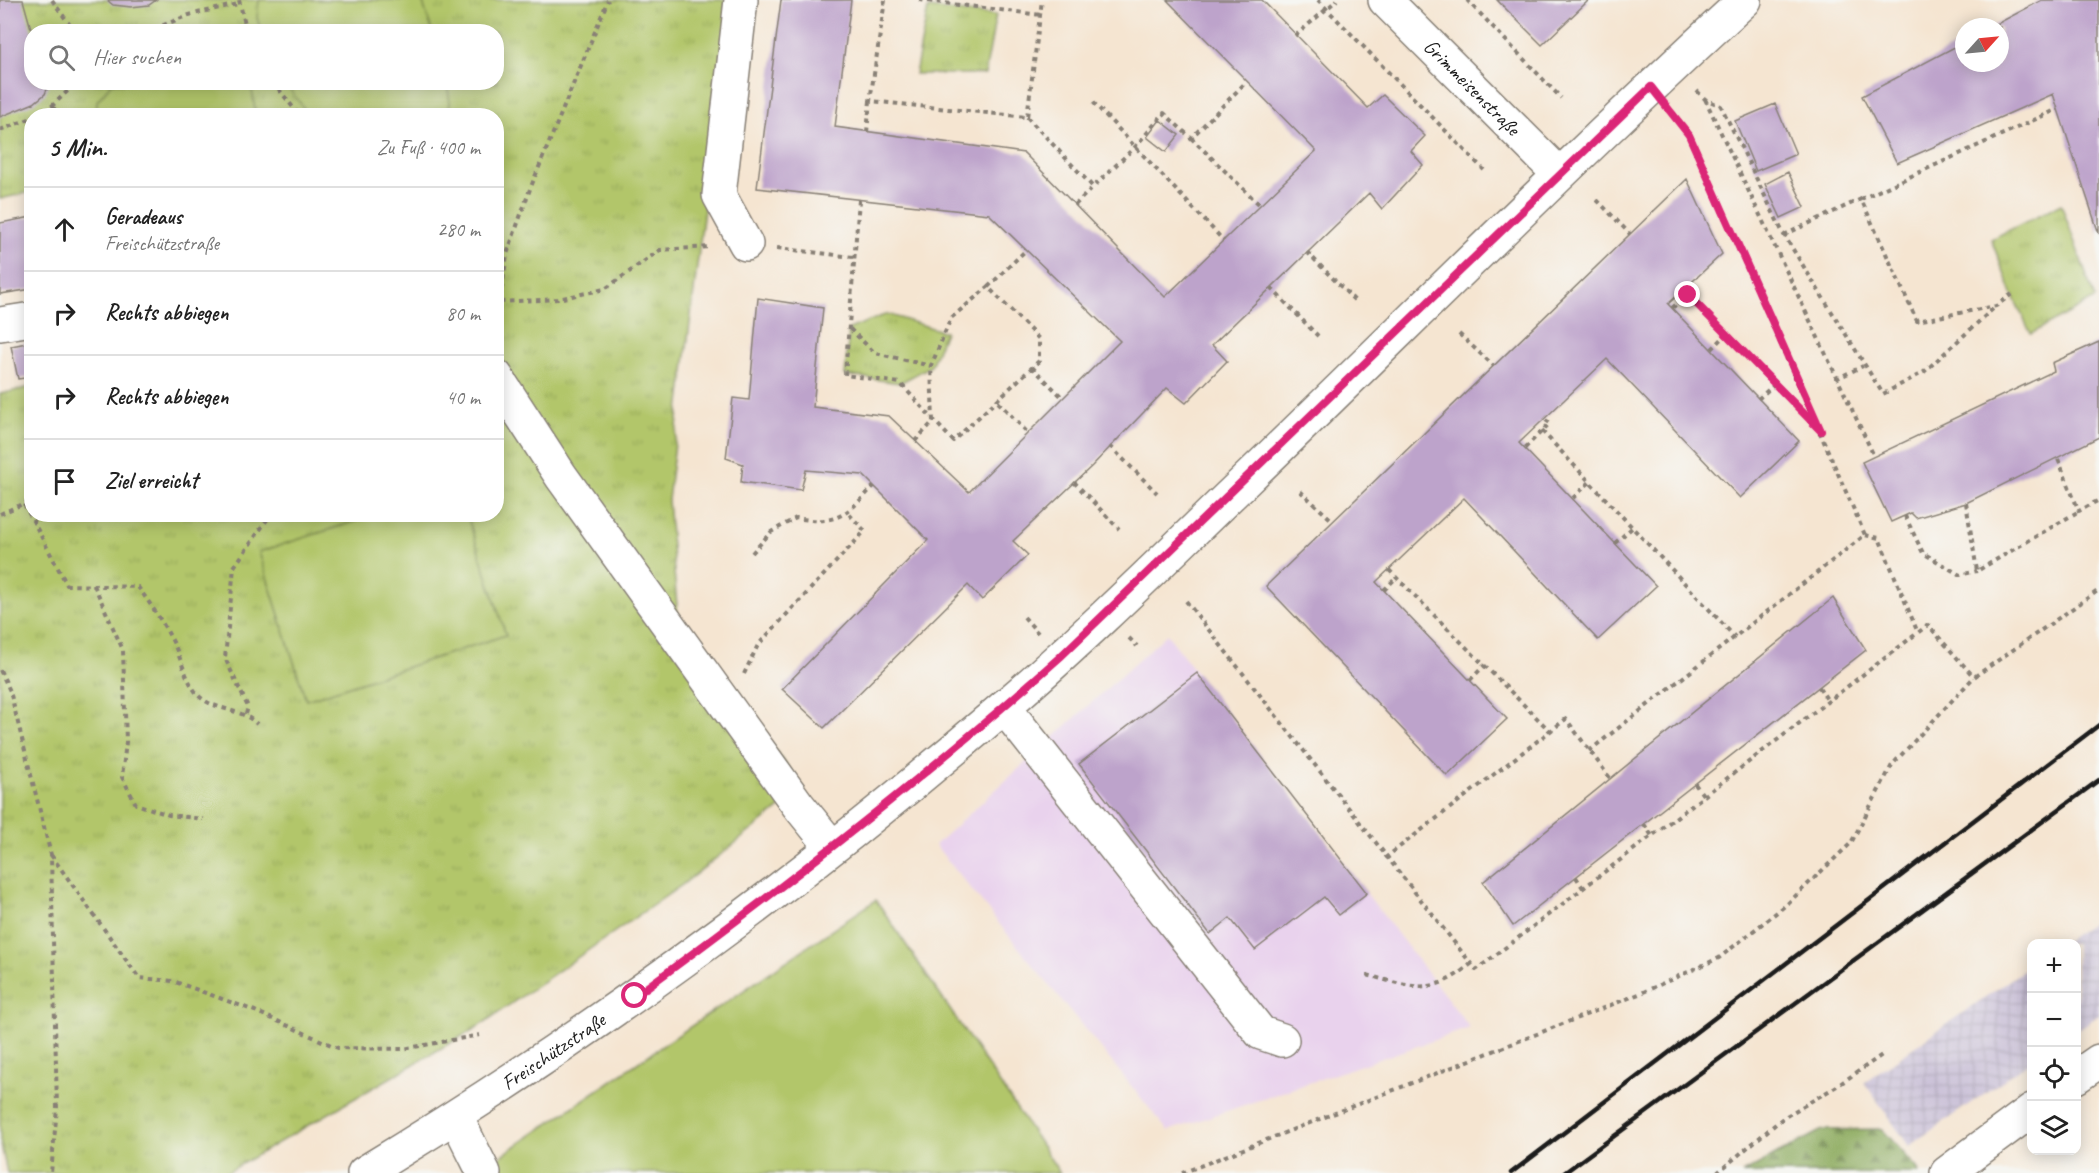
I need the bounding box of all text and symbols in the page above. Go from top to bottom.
north arrow [1955,18,2009,72]
search box [24,24,504,90]
street label: Grimmeisenstraße [1418,33,1527,142]
icon: search [45,41,78,74]
text: Hier suchen [93,43,181,71]
text: 5 Min. [48,131,107,164]
text: Zu Fuß · 400 m [377,135,480,160]
text: Geradeaus [105,203,182,231]
icon: ahead [48,213,81,246]
text: 280 m [437,217,480,242]
text: Freischützstraße [105,231,219,256]
route end [1674,281,1700,307]
icon: right [48,297,81,330]
text: Rechts abbiegen [105,299,228,327]
text: 80 m [446,301,480,326]
icon: right [48,381,81,414]
text: Rechts abbiegen [105,383,228,411]
text: 40 m [446,385,480,410]
icon: arrive [48,465,81,498]
text: Ziel erreicht [105,467,198,495]
map controls [2027,939,2081,1155]
button: + [2027,939,2081,993]
route start [621,982,647,1008]
button: − [2027,993,2081,1047]
street label: Freischützstraße [496,1006,612,1096]
button: locate [2027,1047,2081,1101]
button: layers [2027,1101,2081,1155]

